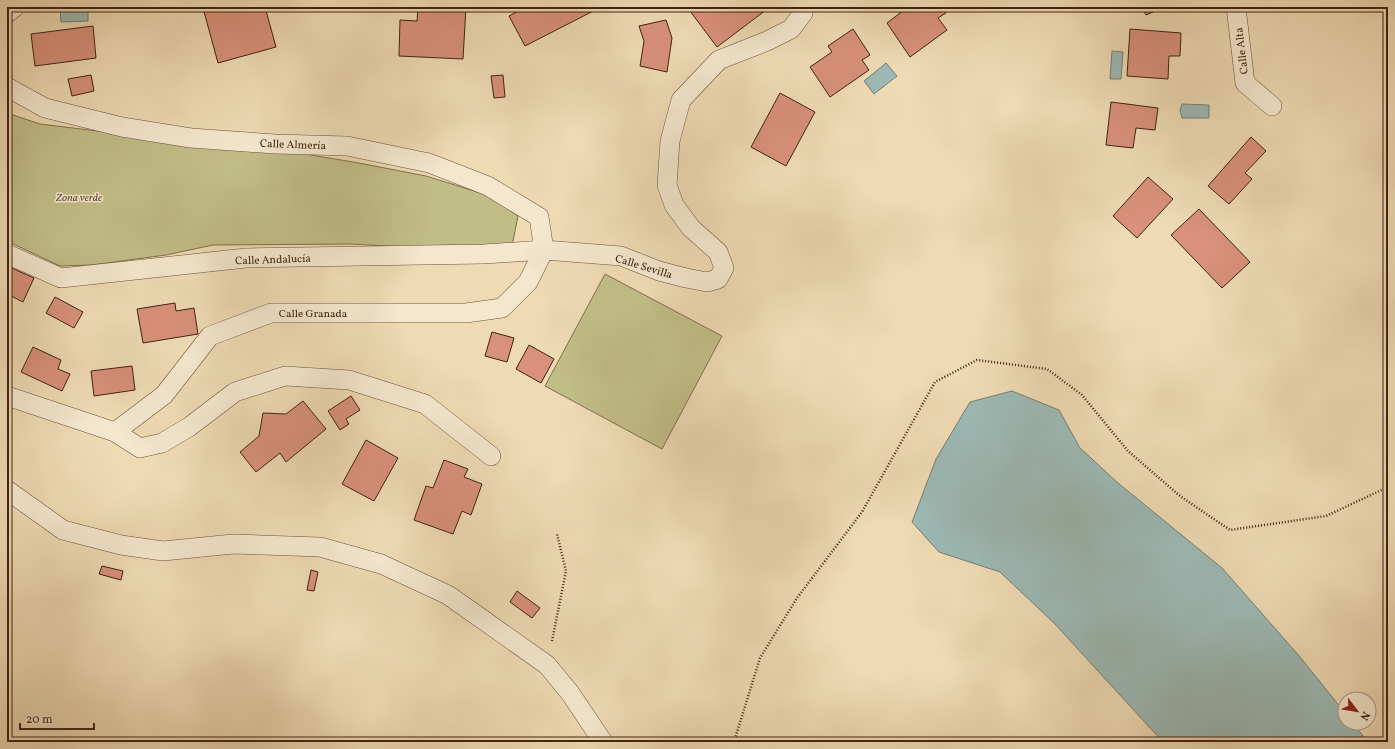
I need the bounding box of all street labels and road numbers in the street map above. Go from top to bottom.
street label: Calle Alta [1232,26,1253,75]
street label: Calle Almería [260,137,327,154]
street label: Calle Andalucía [235,252,312,269]
street label: Calle Sevilla [613,252,674,283]
street label: Calle Granada [279,307,348,322]

